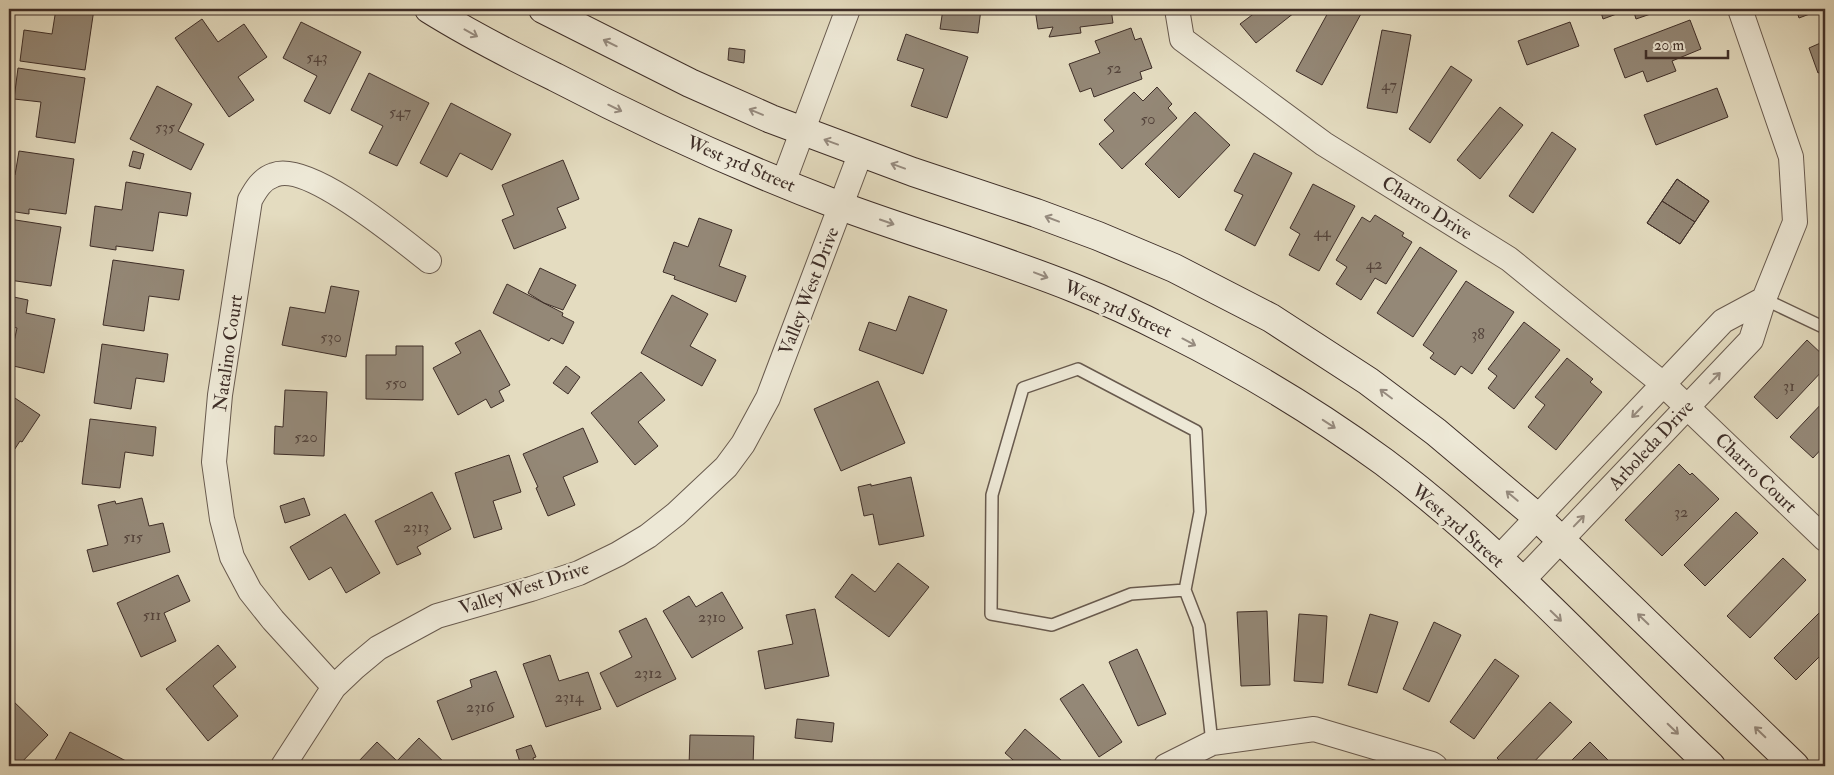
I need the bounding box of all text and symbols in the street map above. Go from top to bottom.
one-way arrow [463,28,478,38]
scale bar [1646,28,1729,60]
text: 20 m [1654,36,1684,55]
one-way arrow [602,38,617,48]
house number: 543 [306,47,328,67]
house number: 52 [1106,58,1122,78]
house number: 47 [1381,75,1397,95]
house number: 547 [389,102,412,122]
one-way arrow [607,104,622,113]
one-way arrow [749,107,764,117]
house number: 50 [1140,109,1156,129]
house number: 535 [155,117,175,137]
street label: West 3rd Street [682,130,799,198]
one-way arrow [824,137,839,146]
one-way arrow [891,161,907,170]
street label: Charro Drive [1377,171,1477,245]
one-way arrow [1045,214,1060,223]
one-way arrow [879,218,895,228]
house number: 44 [1313,222,1332,242]
street label: Valley West Drive [774,223,844,358]
house number: 42 [1366,254,1382,274]
one-way arrow [1033,271,1048,280]
street label: West 3rd Street [1059,274,1176,343]
street label: Natalino Court [208,293,248,413]
house number: 38 [1471,324,1485,344]
house number: 530 [320,327,342,347]
one-way arrow [1181,337,1196,347]
one-way arrow [1709,372,1721,384]
house number: 550 [385,373,407,393]
house number: 31 [1783,376,1795,396]
one-way arrow [1379,389,1393,399]
street label: Arboleda Drive [1602,395,1699,496]
one-way arrow [1631,405,1643,418]
one-way arrow [1321,420,1335,430]
house number: 520 [294,427,318,447]
street label: Charro Court [1710,428,1802,518]
street label: West 3rd Street [1406,478,1510,573]
one-way arrow [1506,491,1519,502]
house number: 32 [1674,502,1688,522]
one-way arrow [1573,515,1585,528]
house number: 2313 [403,517,429,537]
house number: 515 [123,527,143,547]
street label: Valley West Drive [456,556,592,620]
house number: 511 [143,605,161,625]
house number: 2310 [698,607,726,627]
one-way arrow [1550,610,1563,622]
one-way arrow [1637,613,1650,625]
house number: 2312 [634,663,662,683]
house number: 2314 [555,687,585,707]
house number: 2316 [466,697,495,717]
one-way arrow [1666,723,1679,735]
one-way arrow [1754,726,1766,738]

